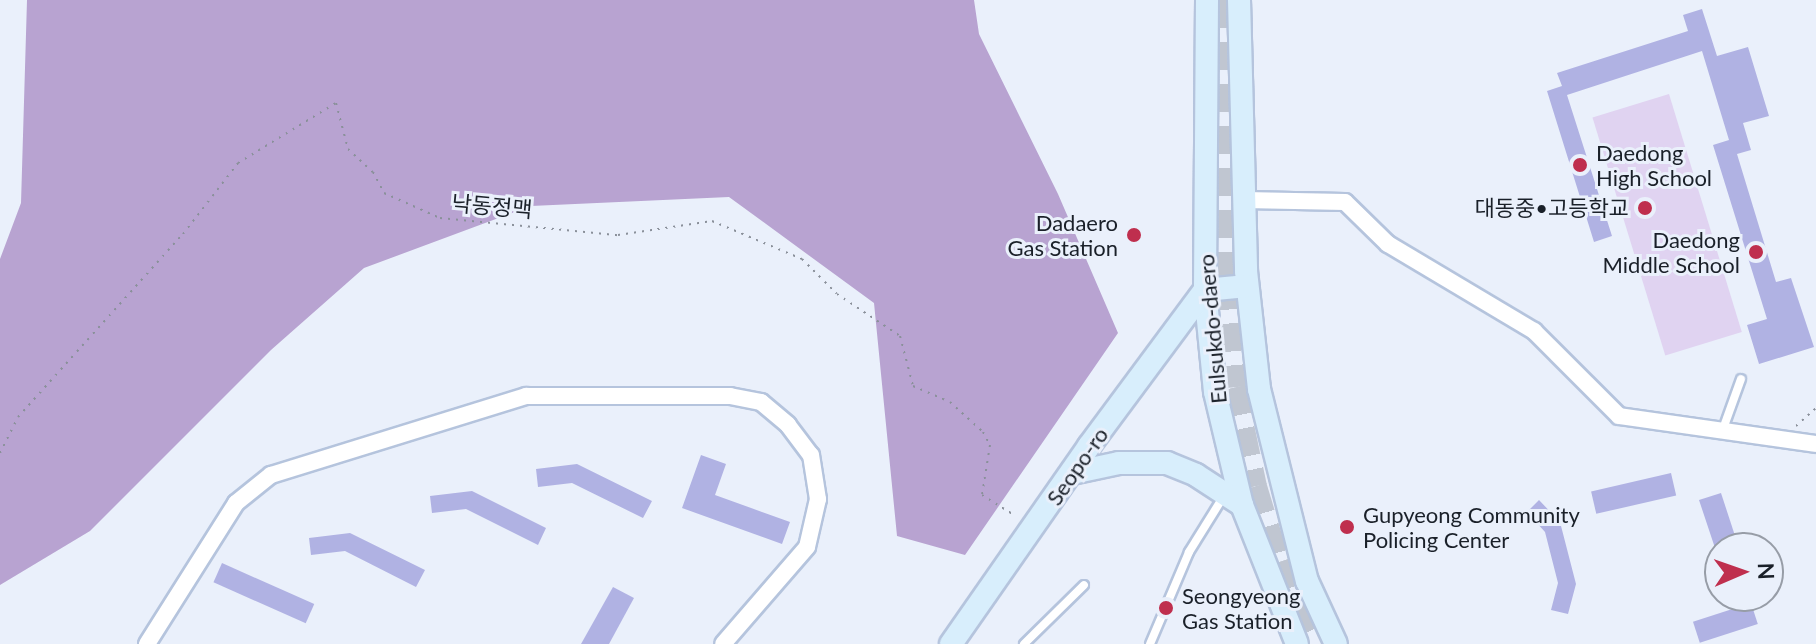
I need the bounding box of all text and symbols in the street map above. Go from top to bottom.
place label: Daedong High School [1596,139,1712,190]
marker: Daedong High School [1571,156,1589,174]
street label: 낙동정맥 [451,189,533,223]
place label: 대동중•고등학교 [1475,195,1629,221]
marker: 대동중•고등학교 [1636,199,1654,217]
place label: Dadaero Gas Station [1007,209,1118,260]
marker: Dadaero Gas Station [1125,226,1143,244]
place label: Daedong Middle School [1603,226,1740,278]
marker: Daedong Middle School [1747,243,1765,261]
street label: Eulsukdo-daero [1192,253,1232,405]
street label: Seopo-ro [1041,422,1113,510]
place label: Gupyeong Community Policing Center [1363,501,1580,552]
marker: Gupyeong Community Policing Center [1338,518,1356,536]
north arrow [1704,532,1784,612]
text: N [1753,562,1780,580]
place label: Seongyeong Gas Station [1182,582,1301,634]
marker: Seongyeong Gas Station [1157,599,1175,617]

